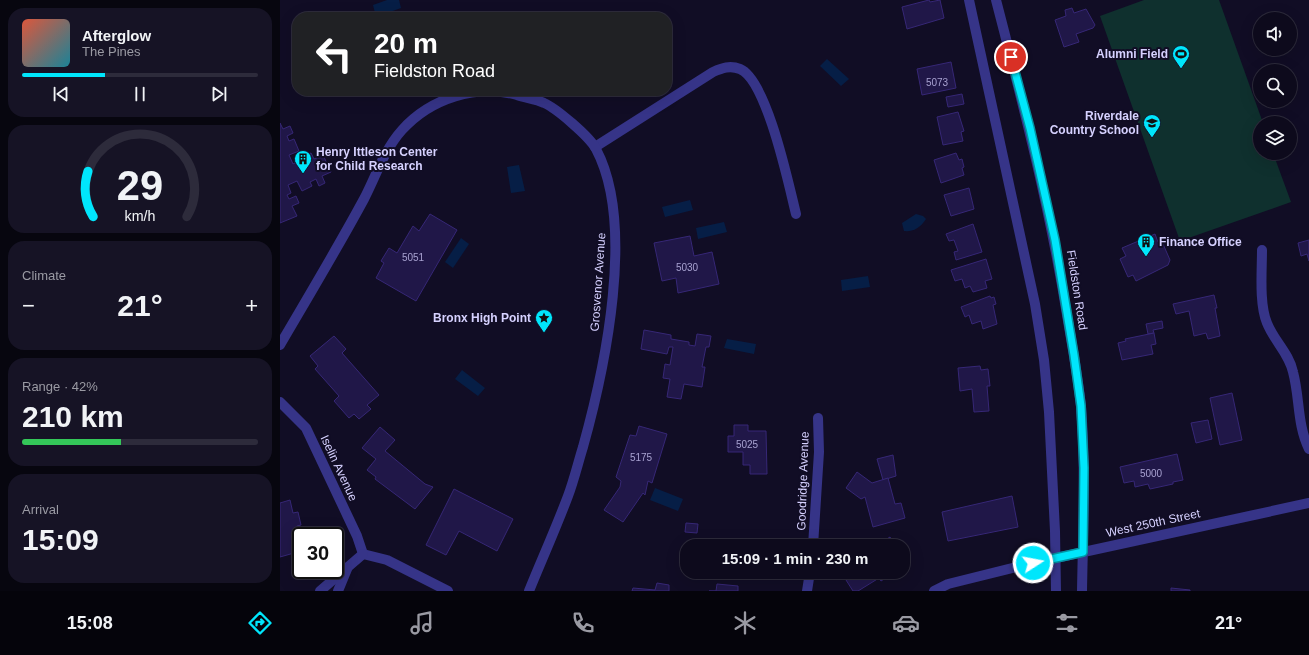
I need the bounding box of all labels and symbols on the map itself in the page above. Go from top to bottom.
pin [994,40,1028,74]
sports icon: Alumni Field [1171,44,1191,69]
place label: Alumni Field [1096,47,1168,61]
house number: 5073 [926,77,949,88]
place label: Riverdale Country School [1050,109,1139,137]
school or university icon: Riverdale Country School [1142,113,1162,138]
place label: Henry Ittleson Center for Child Research [316,145,438,173]
building icon: Henry Ittleson Center for Child Research [293,149,313,174]
street label: Grosvenor Avenue [588,232,608,332]
building icon: Finance Office [1136,232,1156,257]
place label: Finance Office [1159,235,1242,249]
street label: Fieldston Road [1064,249,1090,331]
house number: 5051 [402,252,425,263]
house number: 5030 [676,262,699,273]
place icon: Bronx High Point [534,308,554,333]
place label: Bronx High Point [433,311,531,325]
street label: Goodridge Avenue [794,431,812,531]
street label: Iselin Avenue [318,433,361,504]
house number: 5025 [736,439,759,450]
house number: 5175 [630,452,653,463]
house number: 5000 [1140,468,1163,479]
street label: West 250th Street [1105,506,1202,540]
speed limit sign: 30 [292,527,344,579]
position arrow [1012,542,1054,584]

